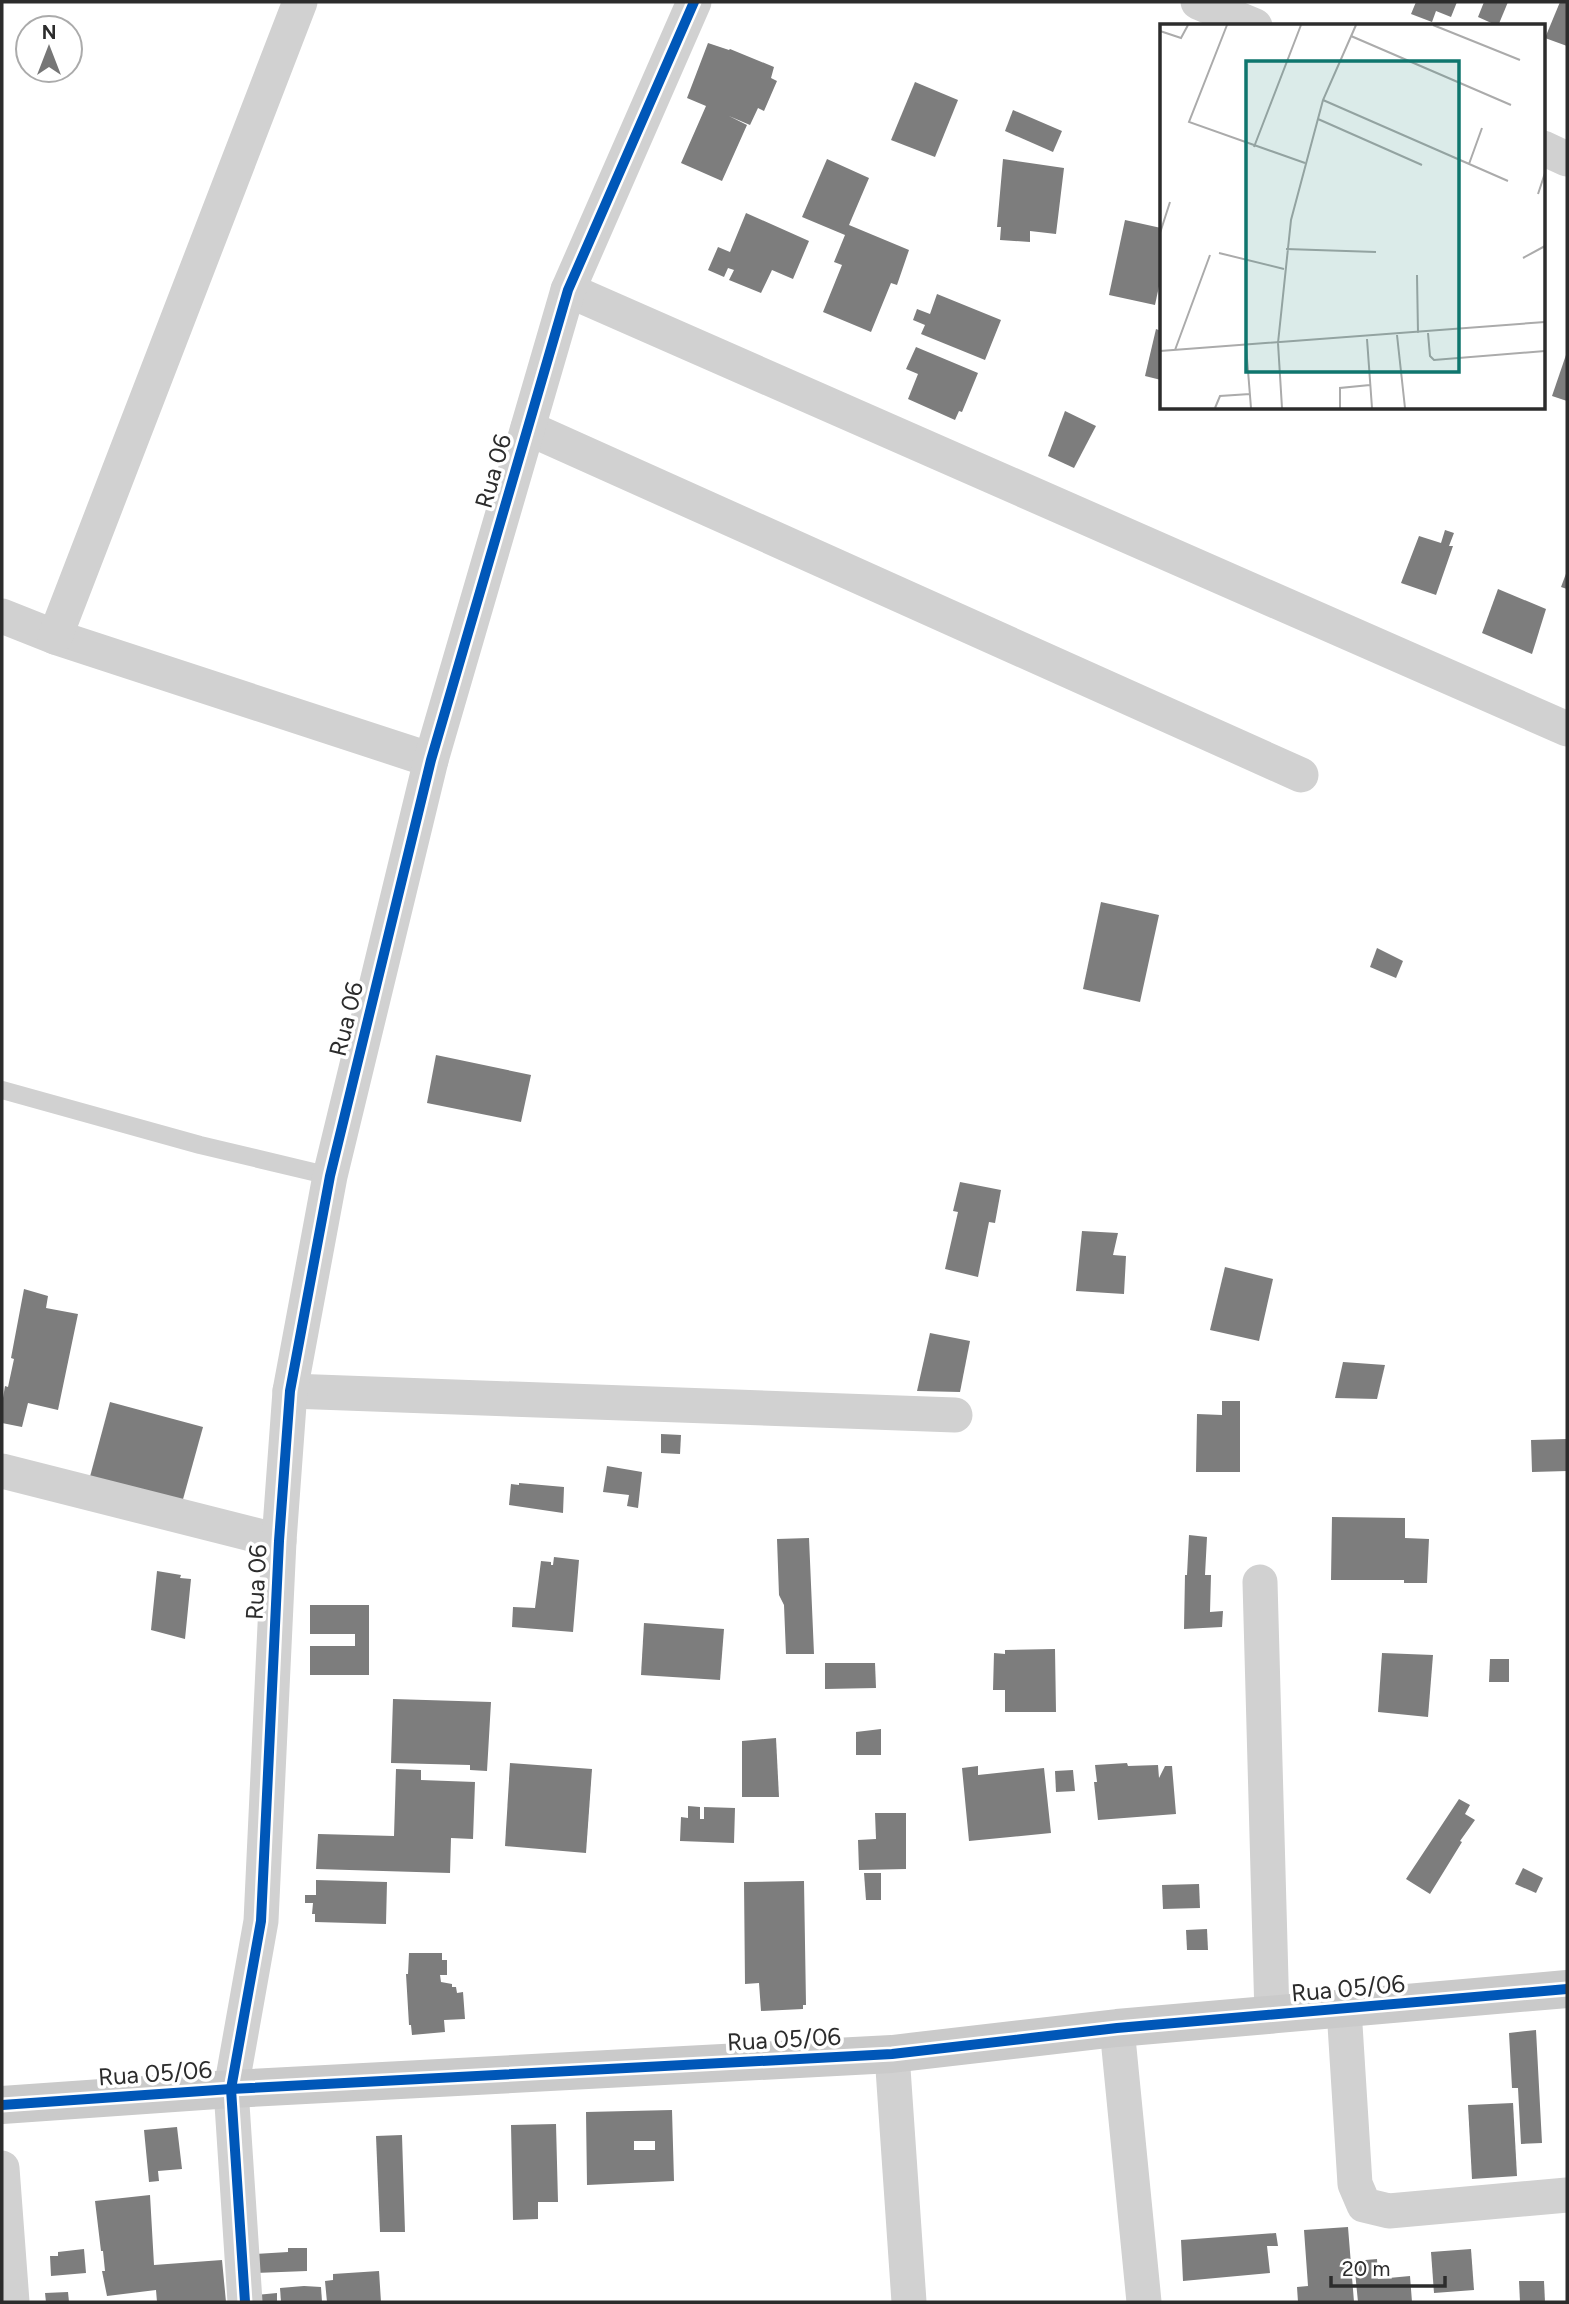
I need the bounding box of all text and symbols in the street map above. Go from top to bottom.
north arrow [14,14,84,84]
text: N [42,21,56,44]
inset map [1160,24,1544,410]
street label: Rua 06 [469,431,517,511]
street label: Rua 06 [323,979,369,1059]
street label: Rua 06 [240,1544,272,1620]
street label: Rua 05/06 [1290,1969,1406,2007]
street label: Rua 05/06 [726,2022,842,2056]
street label: Rua 05/06 [97,2055,213,2091]
scale bar [1331,2244,1445,2288]
text: 20 m [1342,2256,1390,2281]

